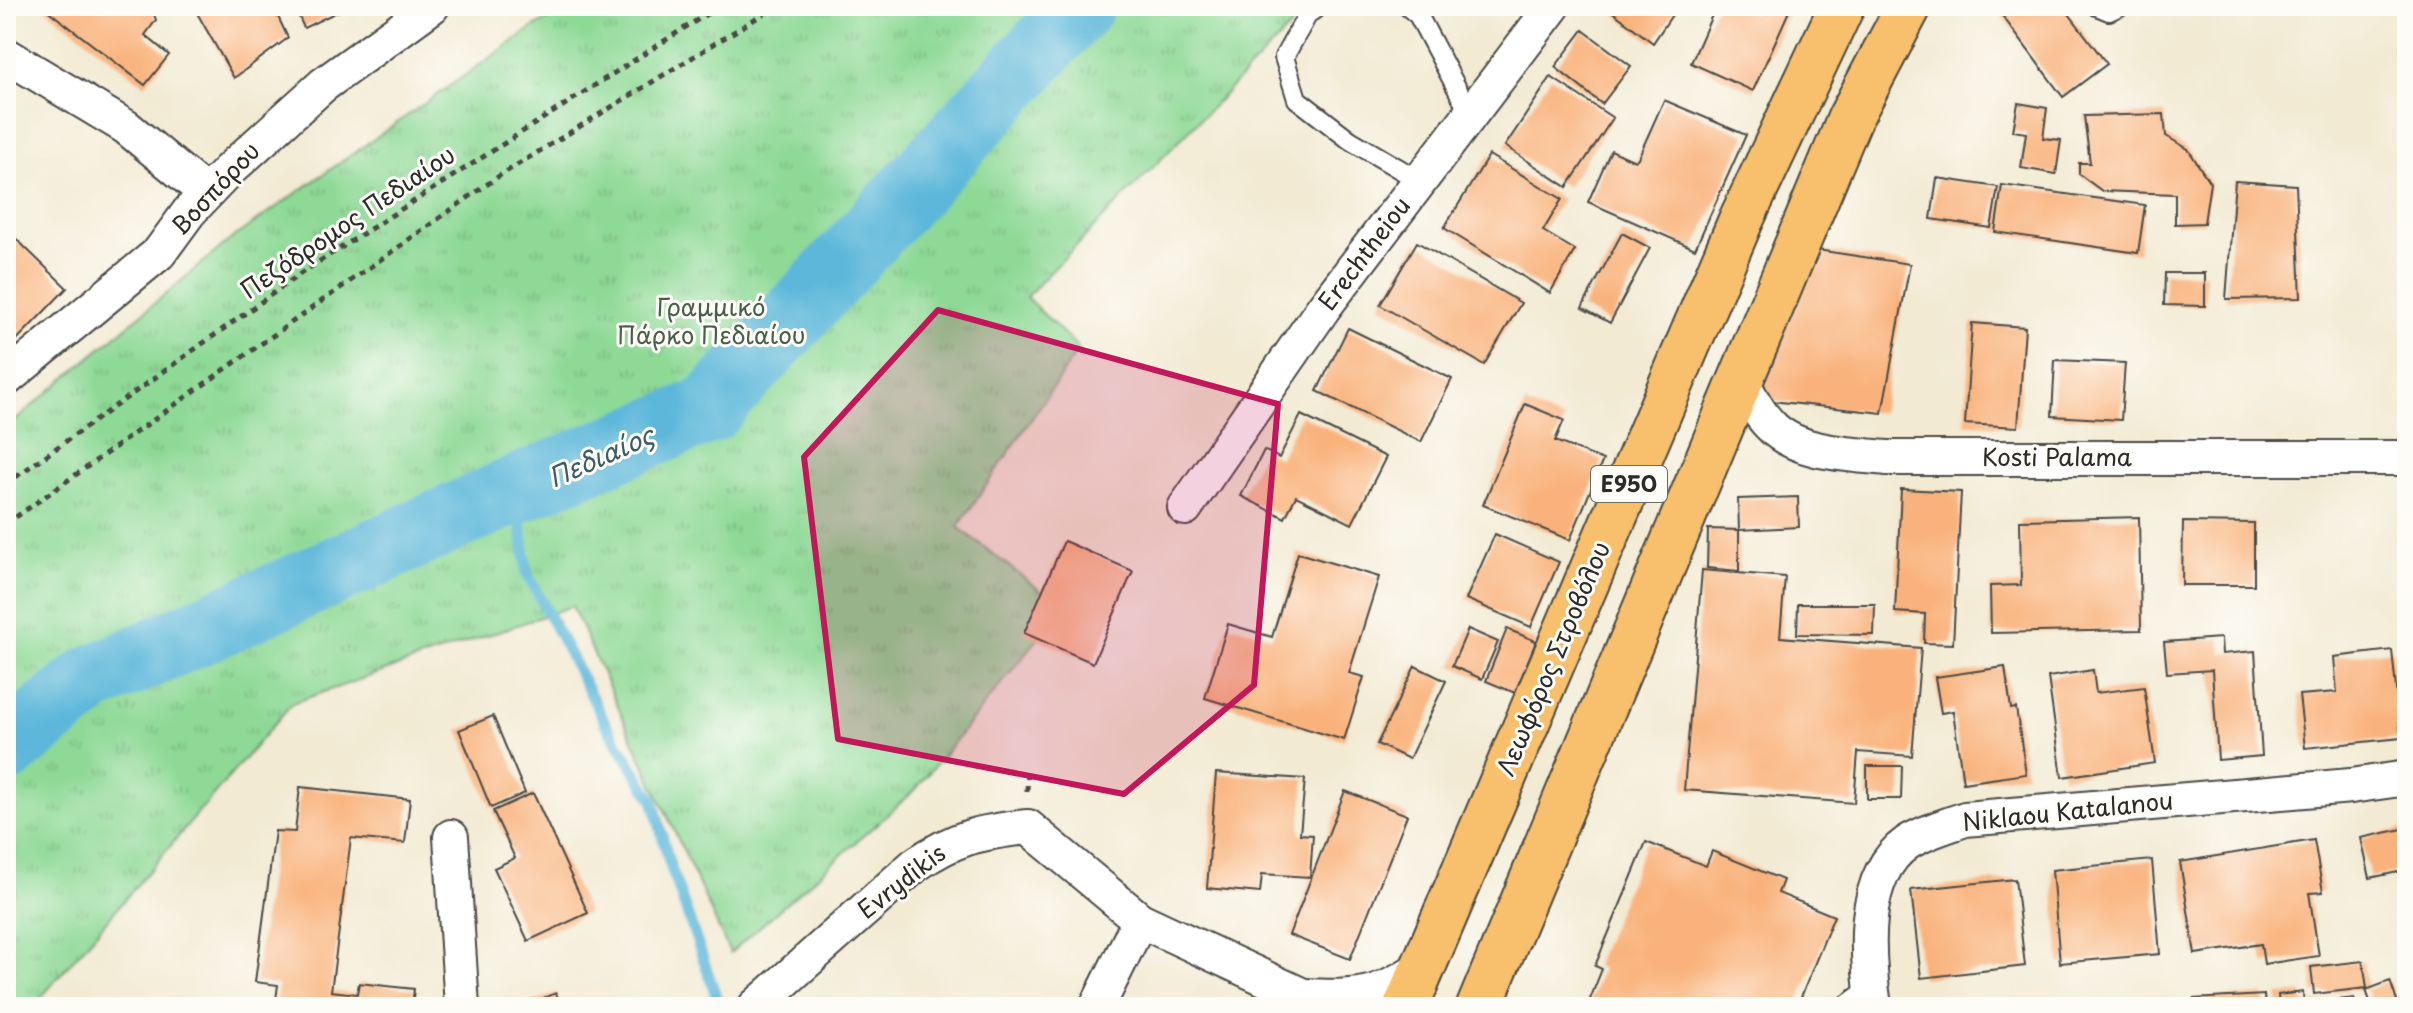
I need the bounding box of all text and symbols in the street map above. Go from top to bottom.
street label: Βοσπόρου [162,133,267,242]
street label: Πεζόδρομος Πεδιαίου [232,136,462,307]
street label: Erechtheiou [1309,188,1418,317]
park label: Γραμμικό Πάρκο Πεδιαίου [617,288,806,352]
water label: Πεδιαίος [541,414,662,496]
street label: Kosti Palama [1982,438,2132,474]
road number: E950 [1591,466,1667,502]
street label: Λεωφόρος Στροβόλου [1486,535,1618,781]
street label: Niklaou Katalanou [1961,781,2175,839]
street label: Evrydikis [849,834,953,926]

